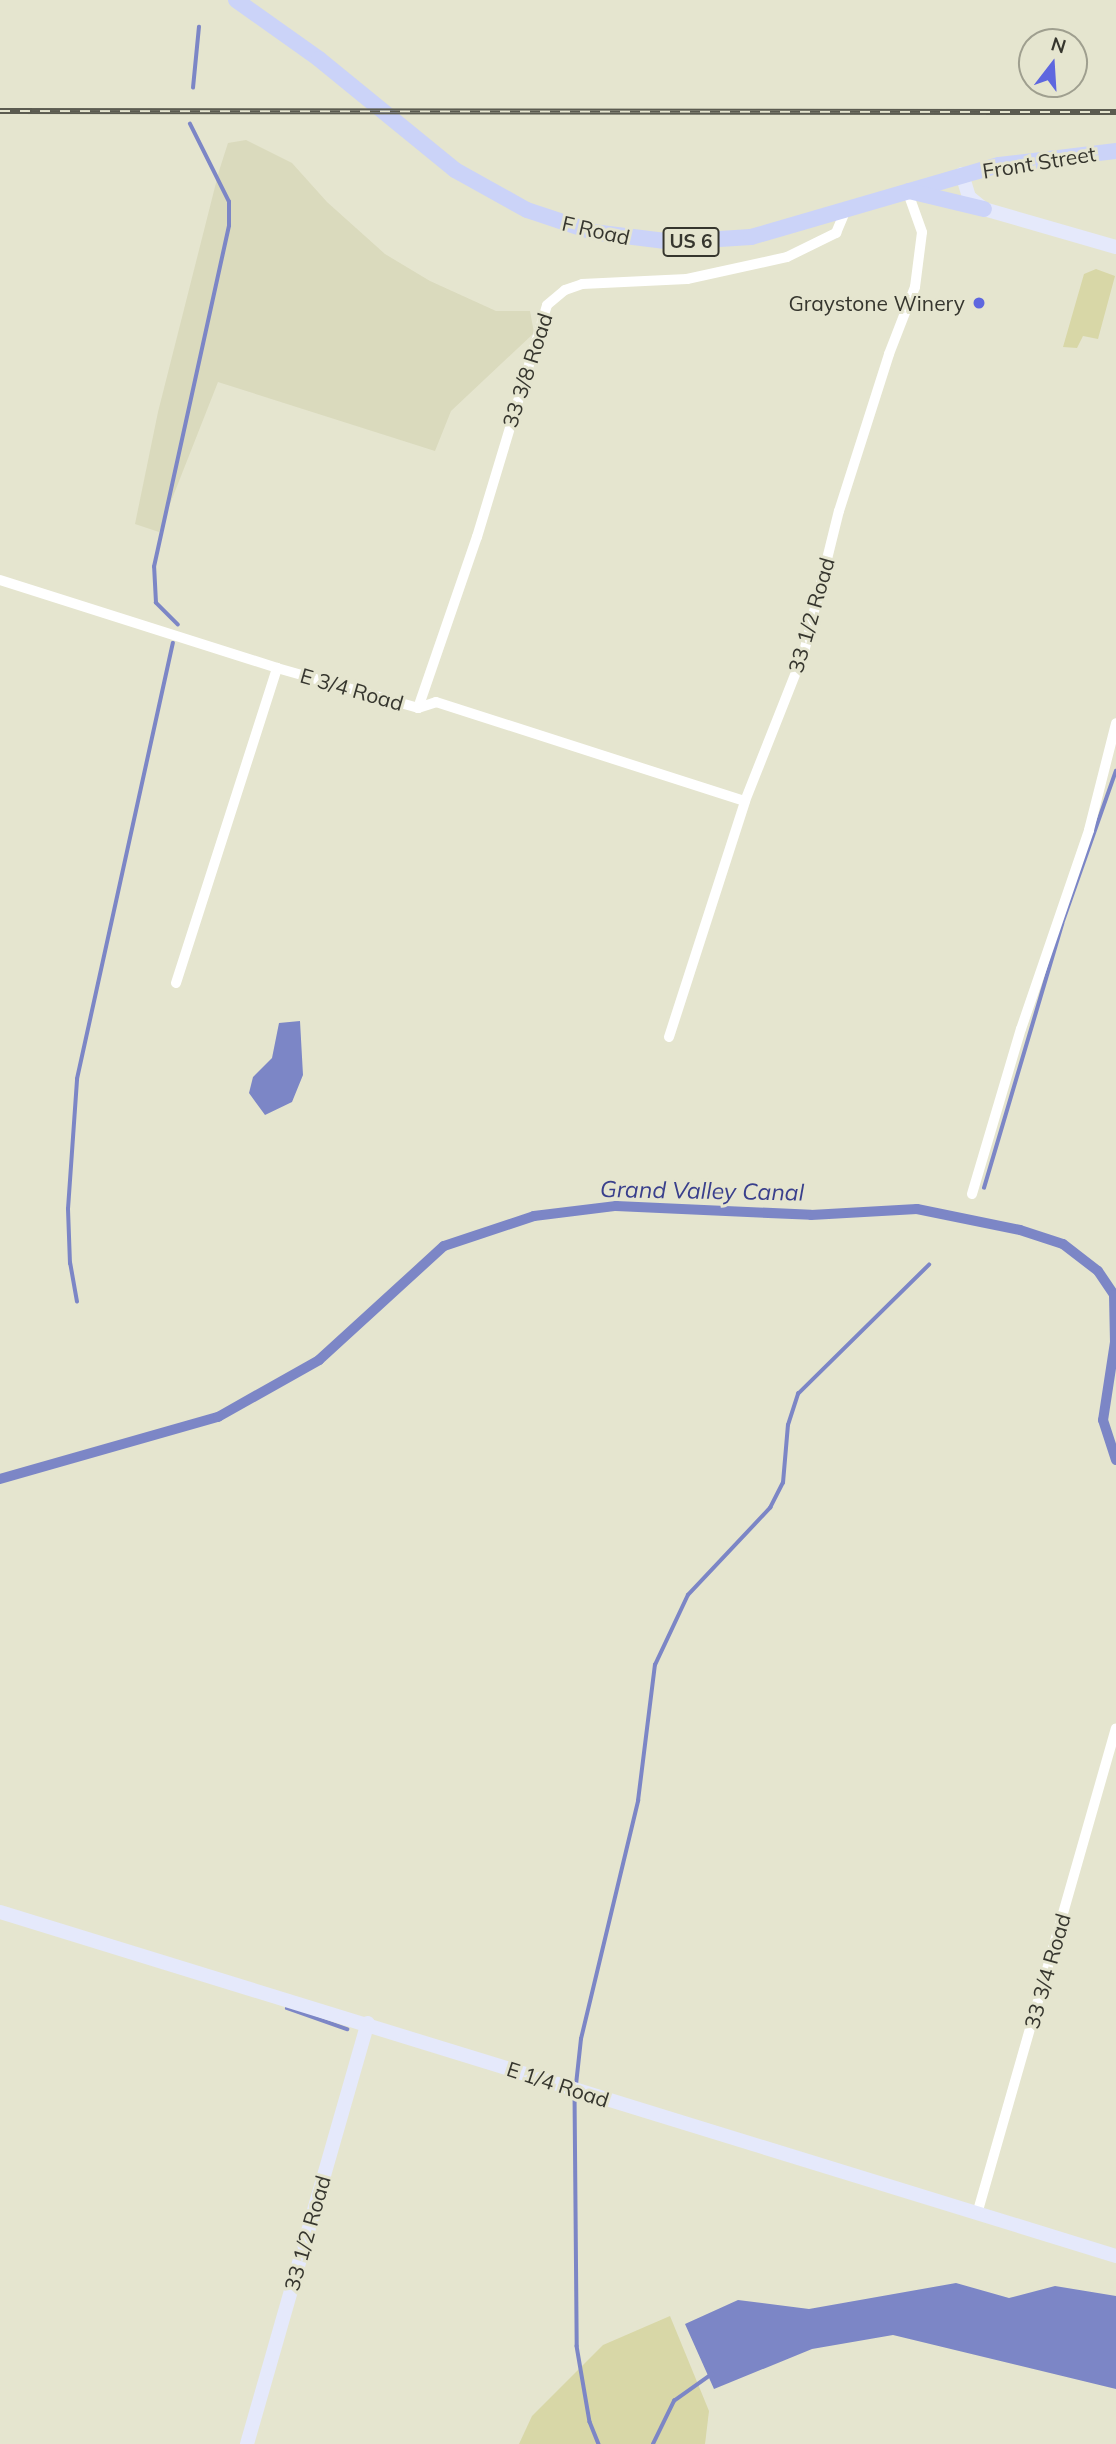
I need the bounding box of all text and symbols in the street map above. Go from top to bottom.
north arrow [1018,28,1088,98]
text: N [1048,31,1069,58]
street label: Front Street [981,141,1097,183]
street label: F Road [560,210,632,250]
road number: US 6 [661,226,721,258]
place label: Graystone Winery [788,290,965,316]
marker: Graystone Winery [971,295,987,311]
street label: 33 3/8 Road [497,310,557,430]
street label: 33 1/2 Road [783,554,839,676]
street label: E 3/4 Road [298,662,406,716]
water label: Grand Valley Canal [600,1175,804,1207]
street label: 33 3/4 Road [1019,1910,1075,2032]
street label: E 1/4 Road [504,2056,612,2112]
street label: 33 1/2 Road [279,2172,335,2294]

